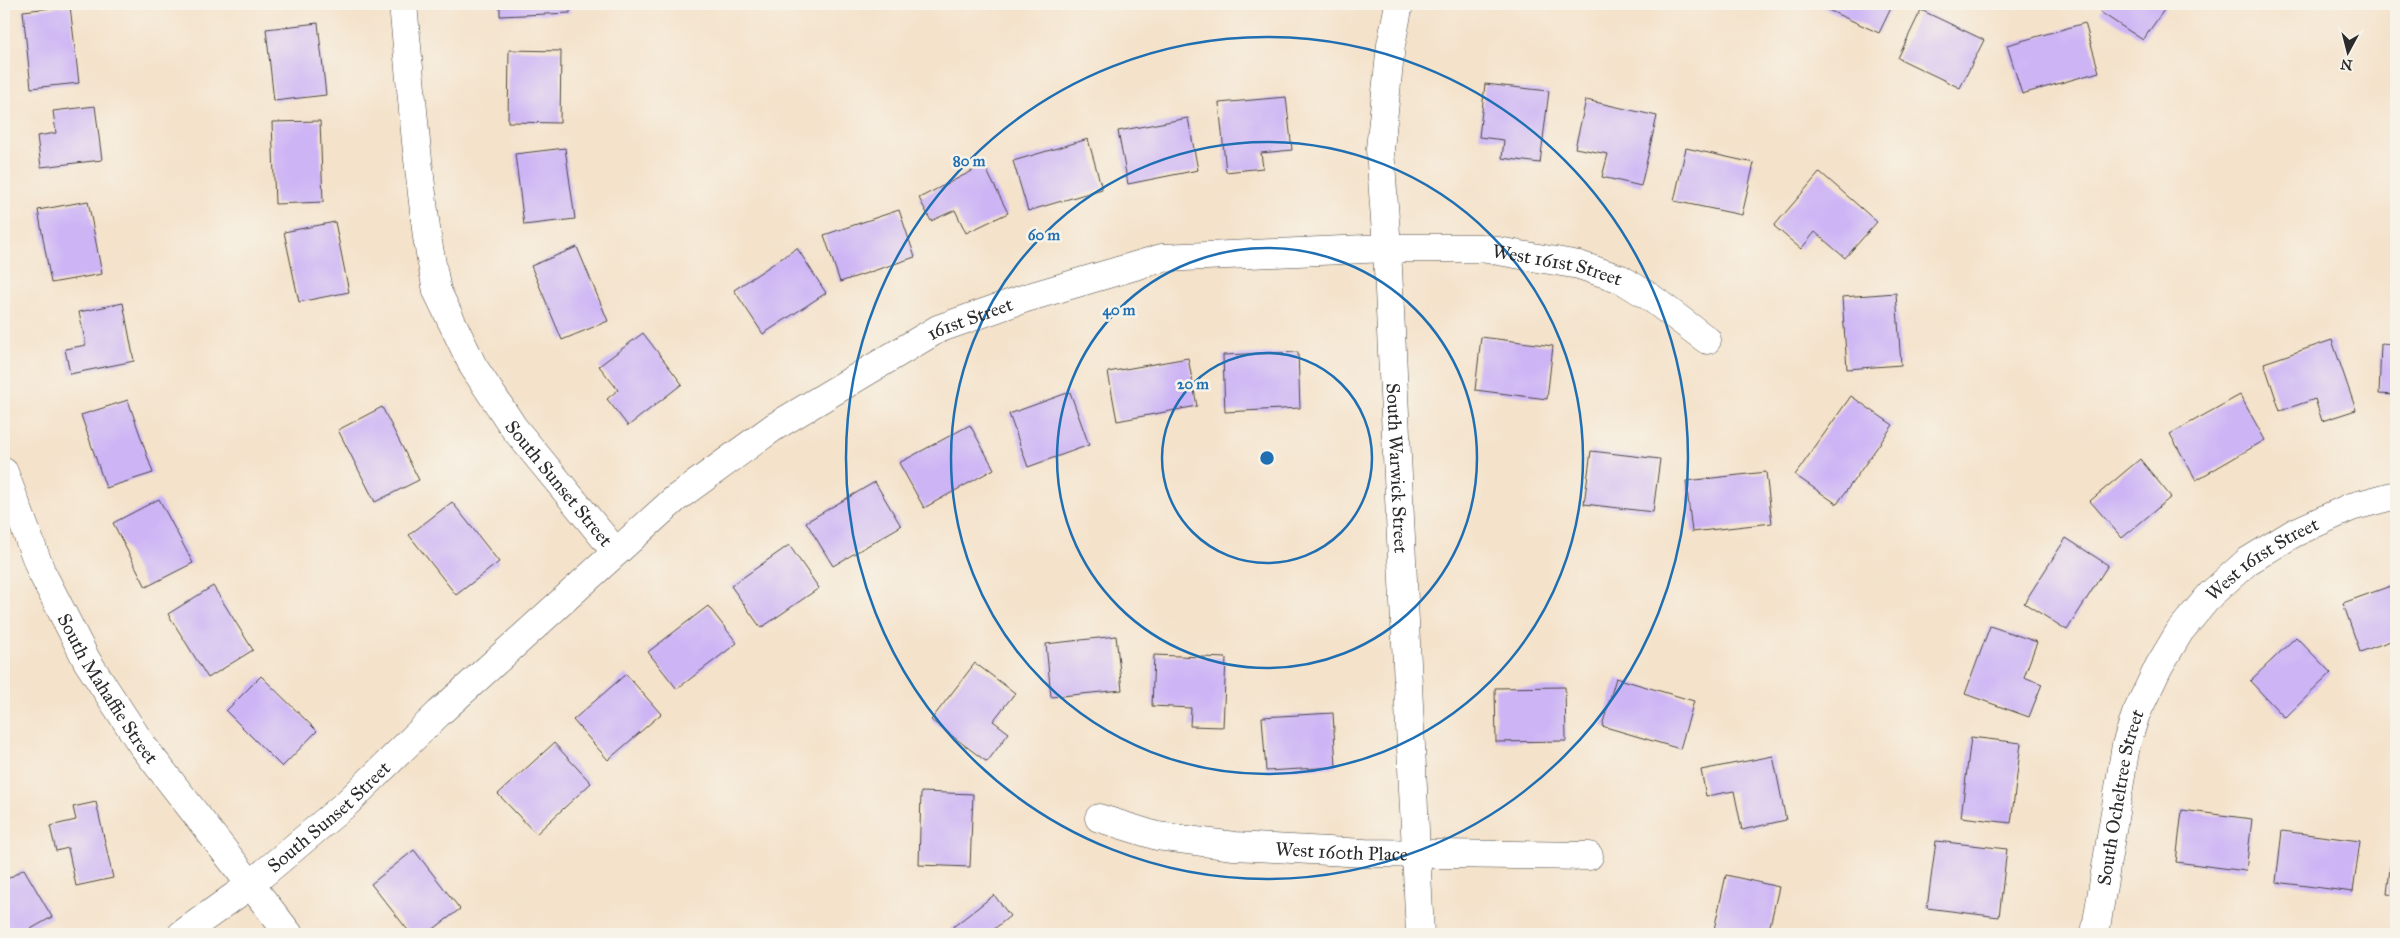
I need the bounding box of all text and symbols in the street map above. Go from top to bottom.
north arrow [2322,28,2372,78]
text: N [2339,55,2353,74]
text: 80 m [953,152,986,170]
text: 60 m [1028,226,1061,244]
street label: West 161st Street [1491,239,1625,291]
street label: 161st Street [923,293,1016,345]
text: 40 m [1103,301,1136,320]
text: 20 m [1177,375,1209,393]
street label: South Warwick Street [1382,383,1413,554]
street label: South Sunset Street [500,416,618,551]
centre of rings [1258,449,1276,467]
street label: West 161st Street [2201,512,2322,605]
street label: South Mahaffie Street [53,610,163,769]
street label: South Ocheltree Street [2092,705,2149,887]
street label: South Sunset Street [263,756,395,877]
street label: West 160th Place [1275,837,1408,866]

